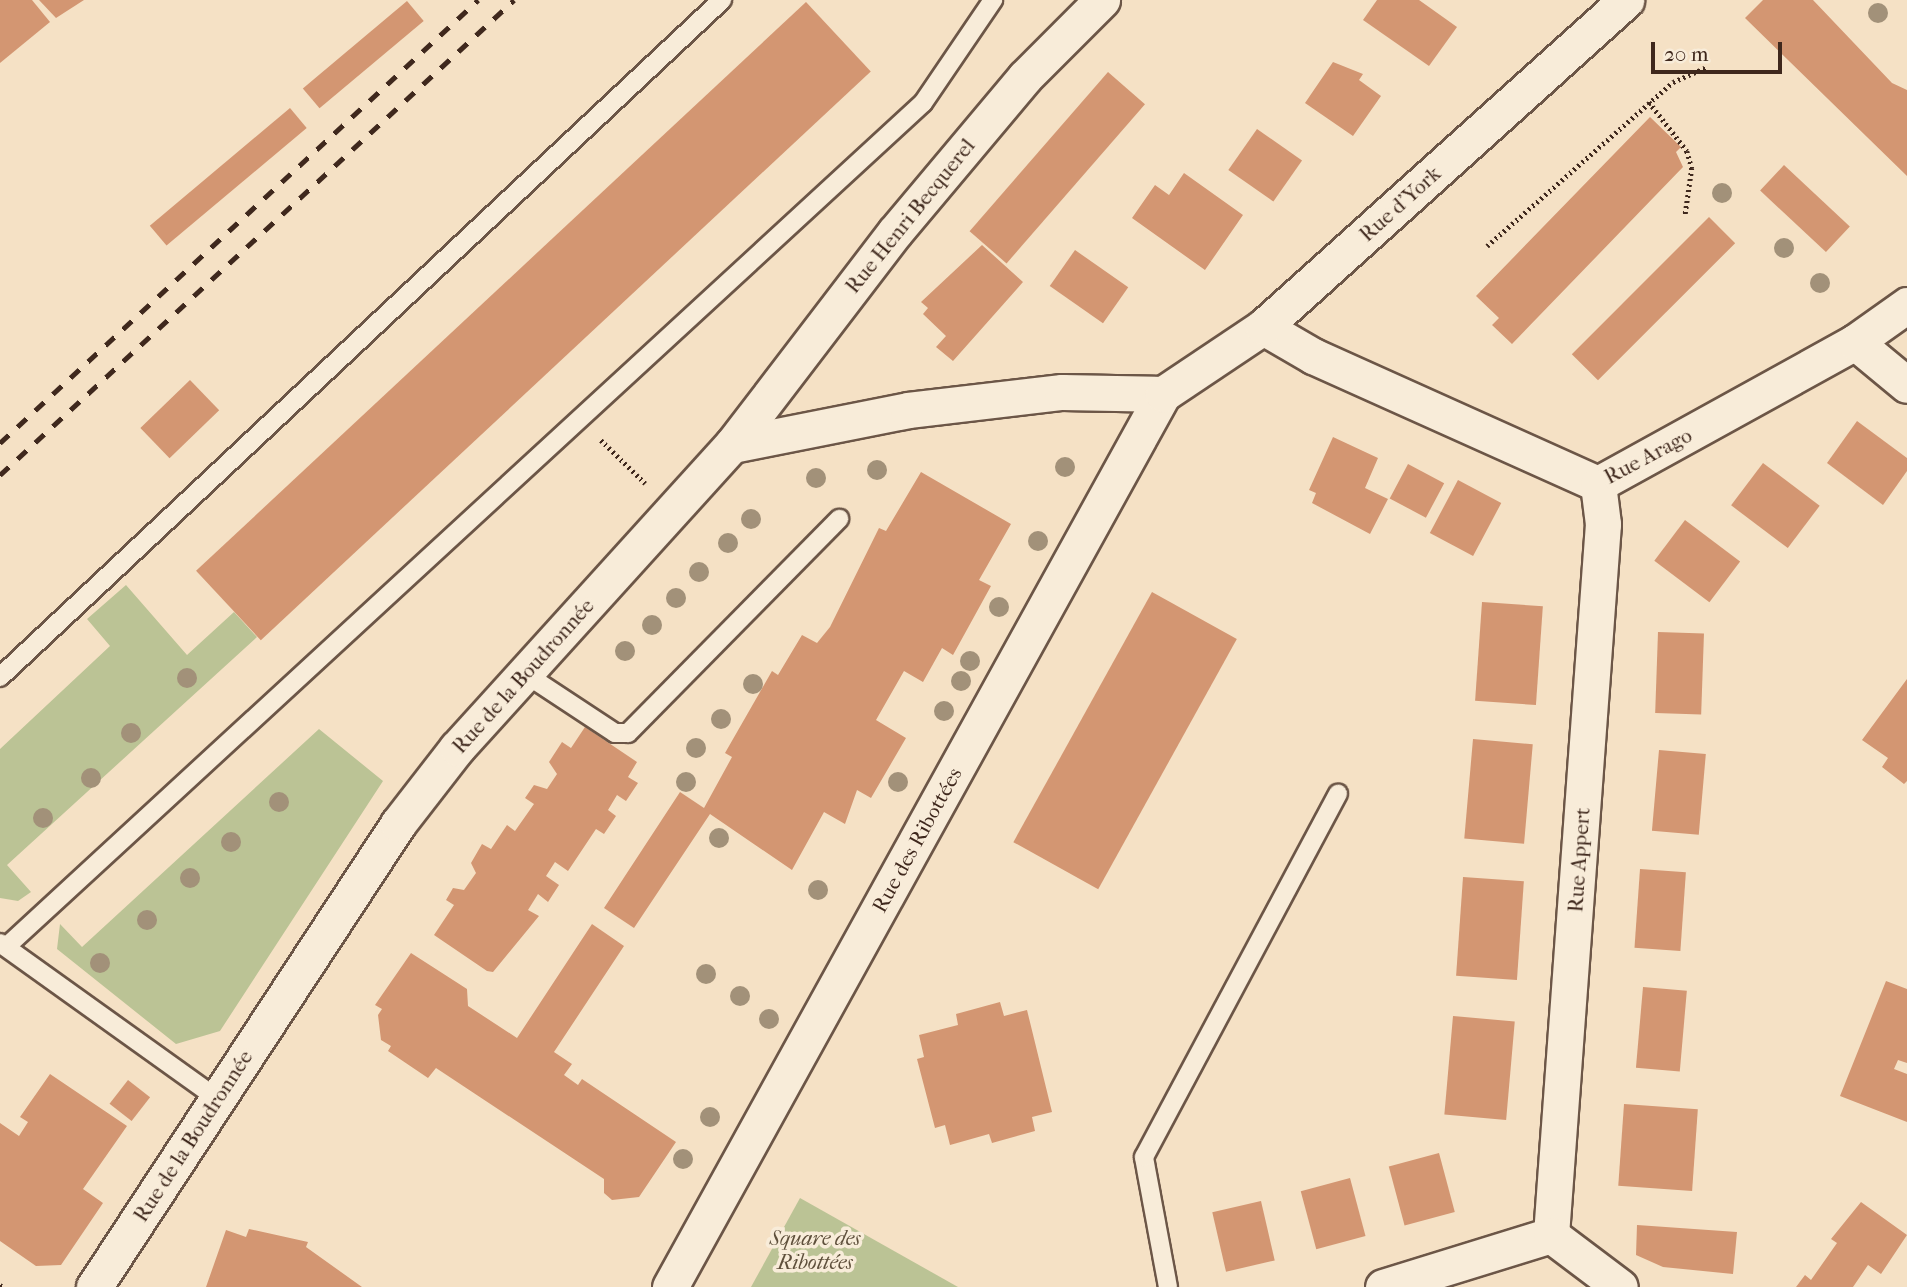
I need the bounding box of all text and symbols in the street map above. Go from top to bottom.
scale bar [1655,28,1786,72]
text: 20 m [1664,42,1708,66]
street label: Rue Henri Becquerel [840,134,980,298]
street label: Rue d'York [1354,161,1446,247]
street label: Rue Arago [1600,422,1696,490]
street label: Rue de la Boudronnée [447,593,599,759]
street label: Rue des Ribottées [867,763,967,917]
street label: Rue Appert [1563,807,1595,913]
street label: Rue de la Boudronnée [128,1045,258,1227]
park label: Square des Ribottées [769,1225,861,1275]

